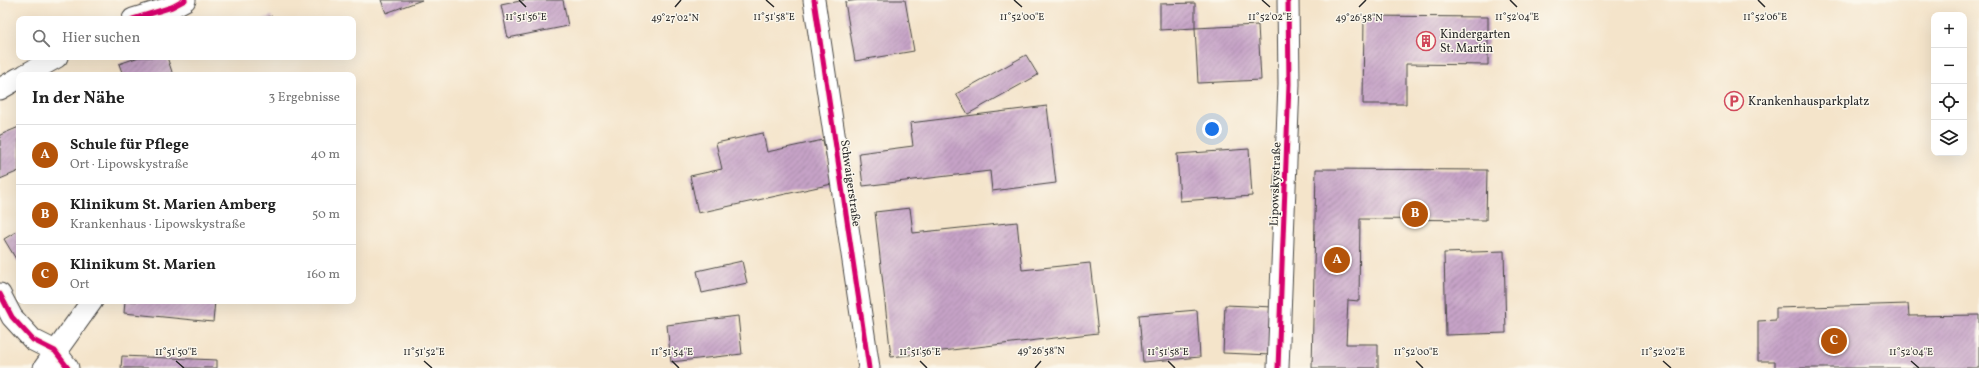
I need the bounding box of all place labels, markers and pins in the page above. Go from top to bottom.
place label: Kindergarten St. Martin [1440,27,1510,57]
building icon: Kindergarten St. Martin [1415,30,1437,52]
parking icon: Krankenhausparkplatz [1723,90,1745,112]
place label: Krankenhausparkplatz [1748,94,1869,110]
pin: B [1402,199,1428,229]
pin: A [1324,245,1350,275]
pin: C [1821,326,1847,356]

